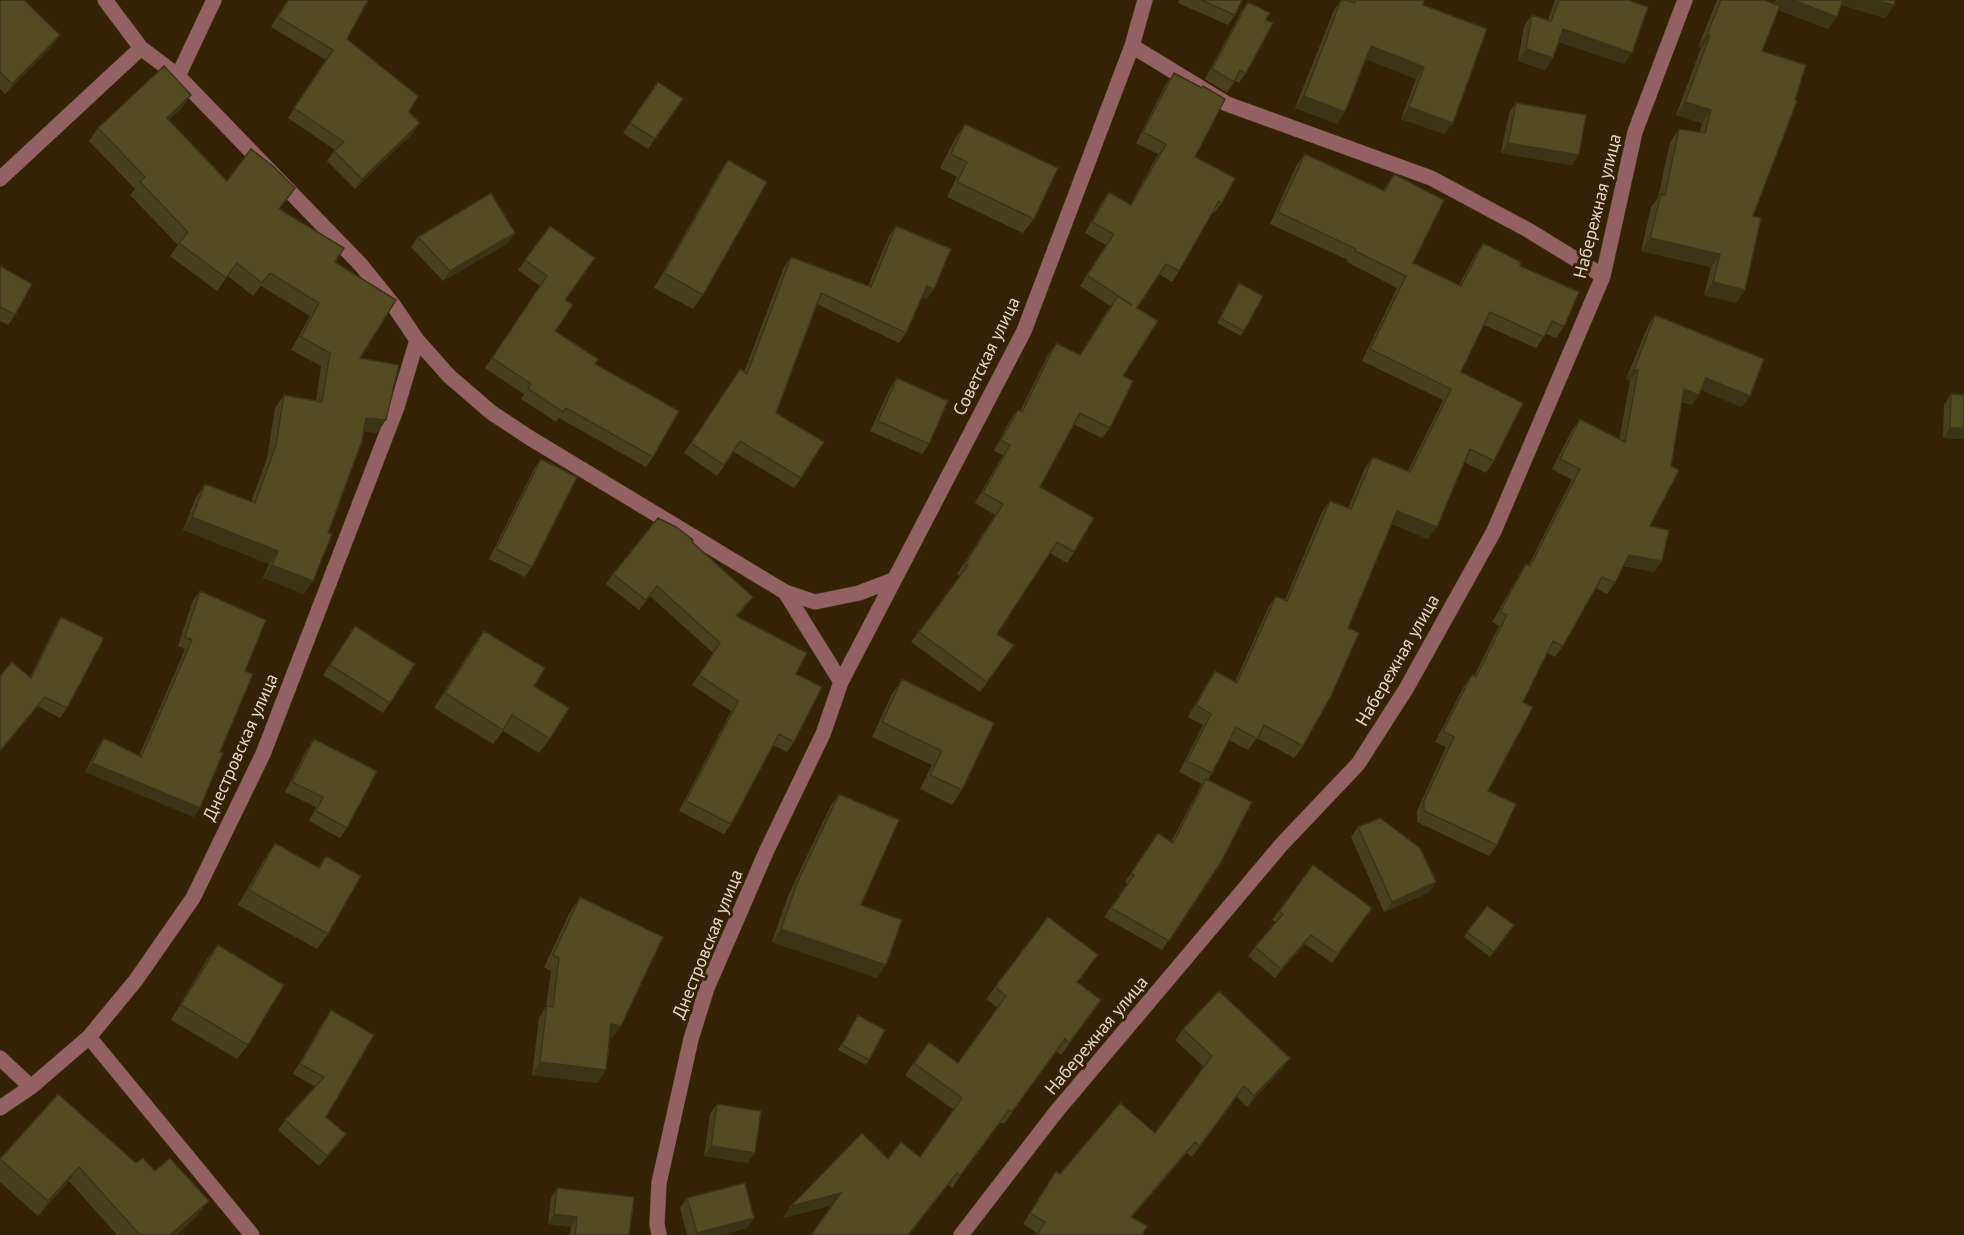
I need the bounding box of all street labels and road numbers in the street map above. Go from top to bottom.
street label: Набережная улица [1568,131,1626,281]
street label: Советская улица [947,293,1025,419]
street label: Набережная улица [1350,590,1444,730]
street label: Днестровская улица [197,670,283,824]
street label: Днестровская улица [667,866,747,1022]
street label: Набережная улица [1040,971,1152,1099]

